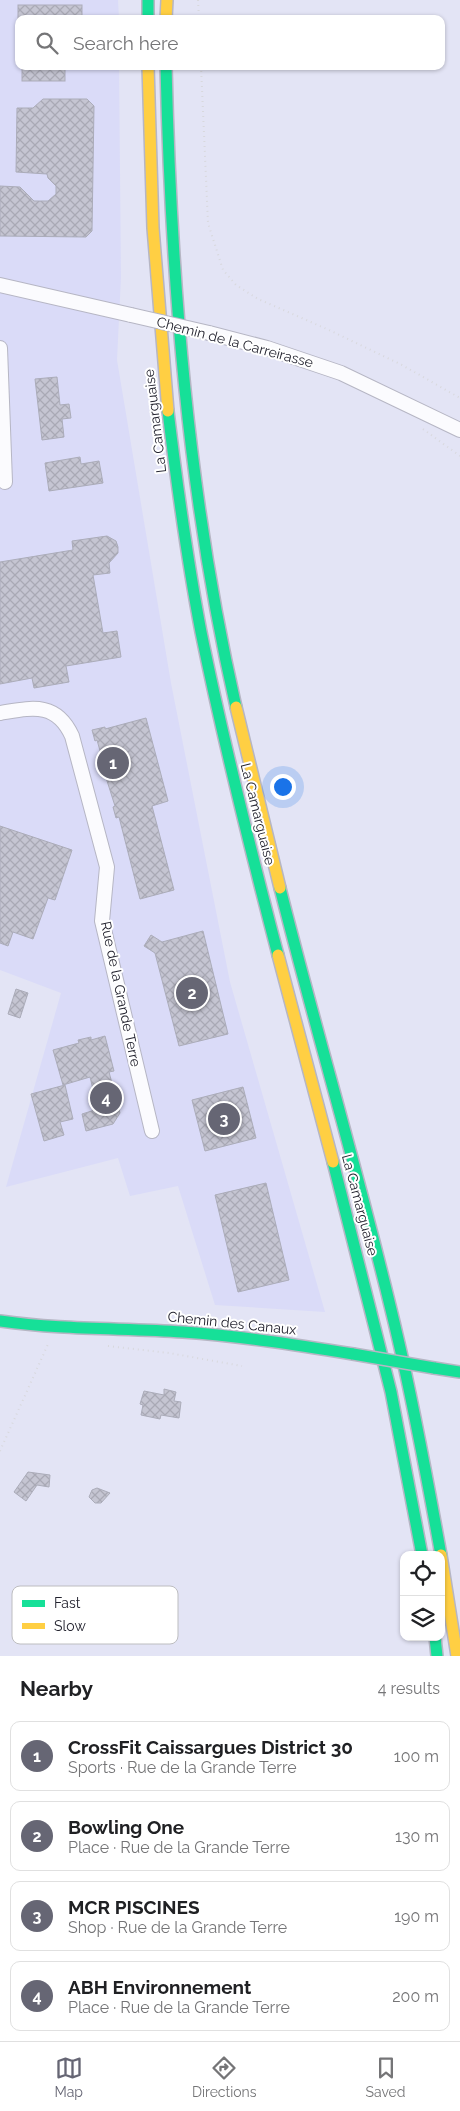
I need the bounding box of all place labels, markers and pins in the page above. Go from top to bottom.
pin: 1 [97,744,129,782]
pin: 2 [176,974,208,1012]
pin: 4 [90,1079,122,1117]
pin: 3 [208,1100,240,1138]

